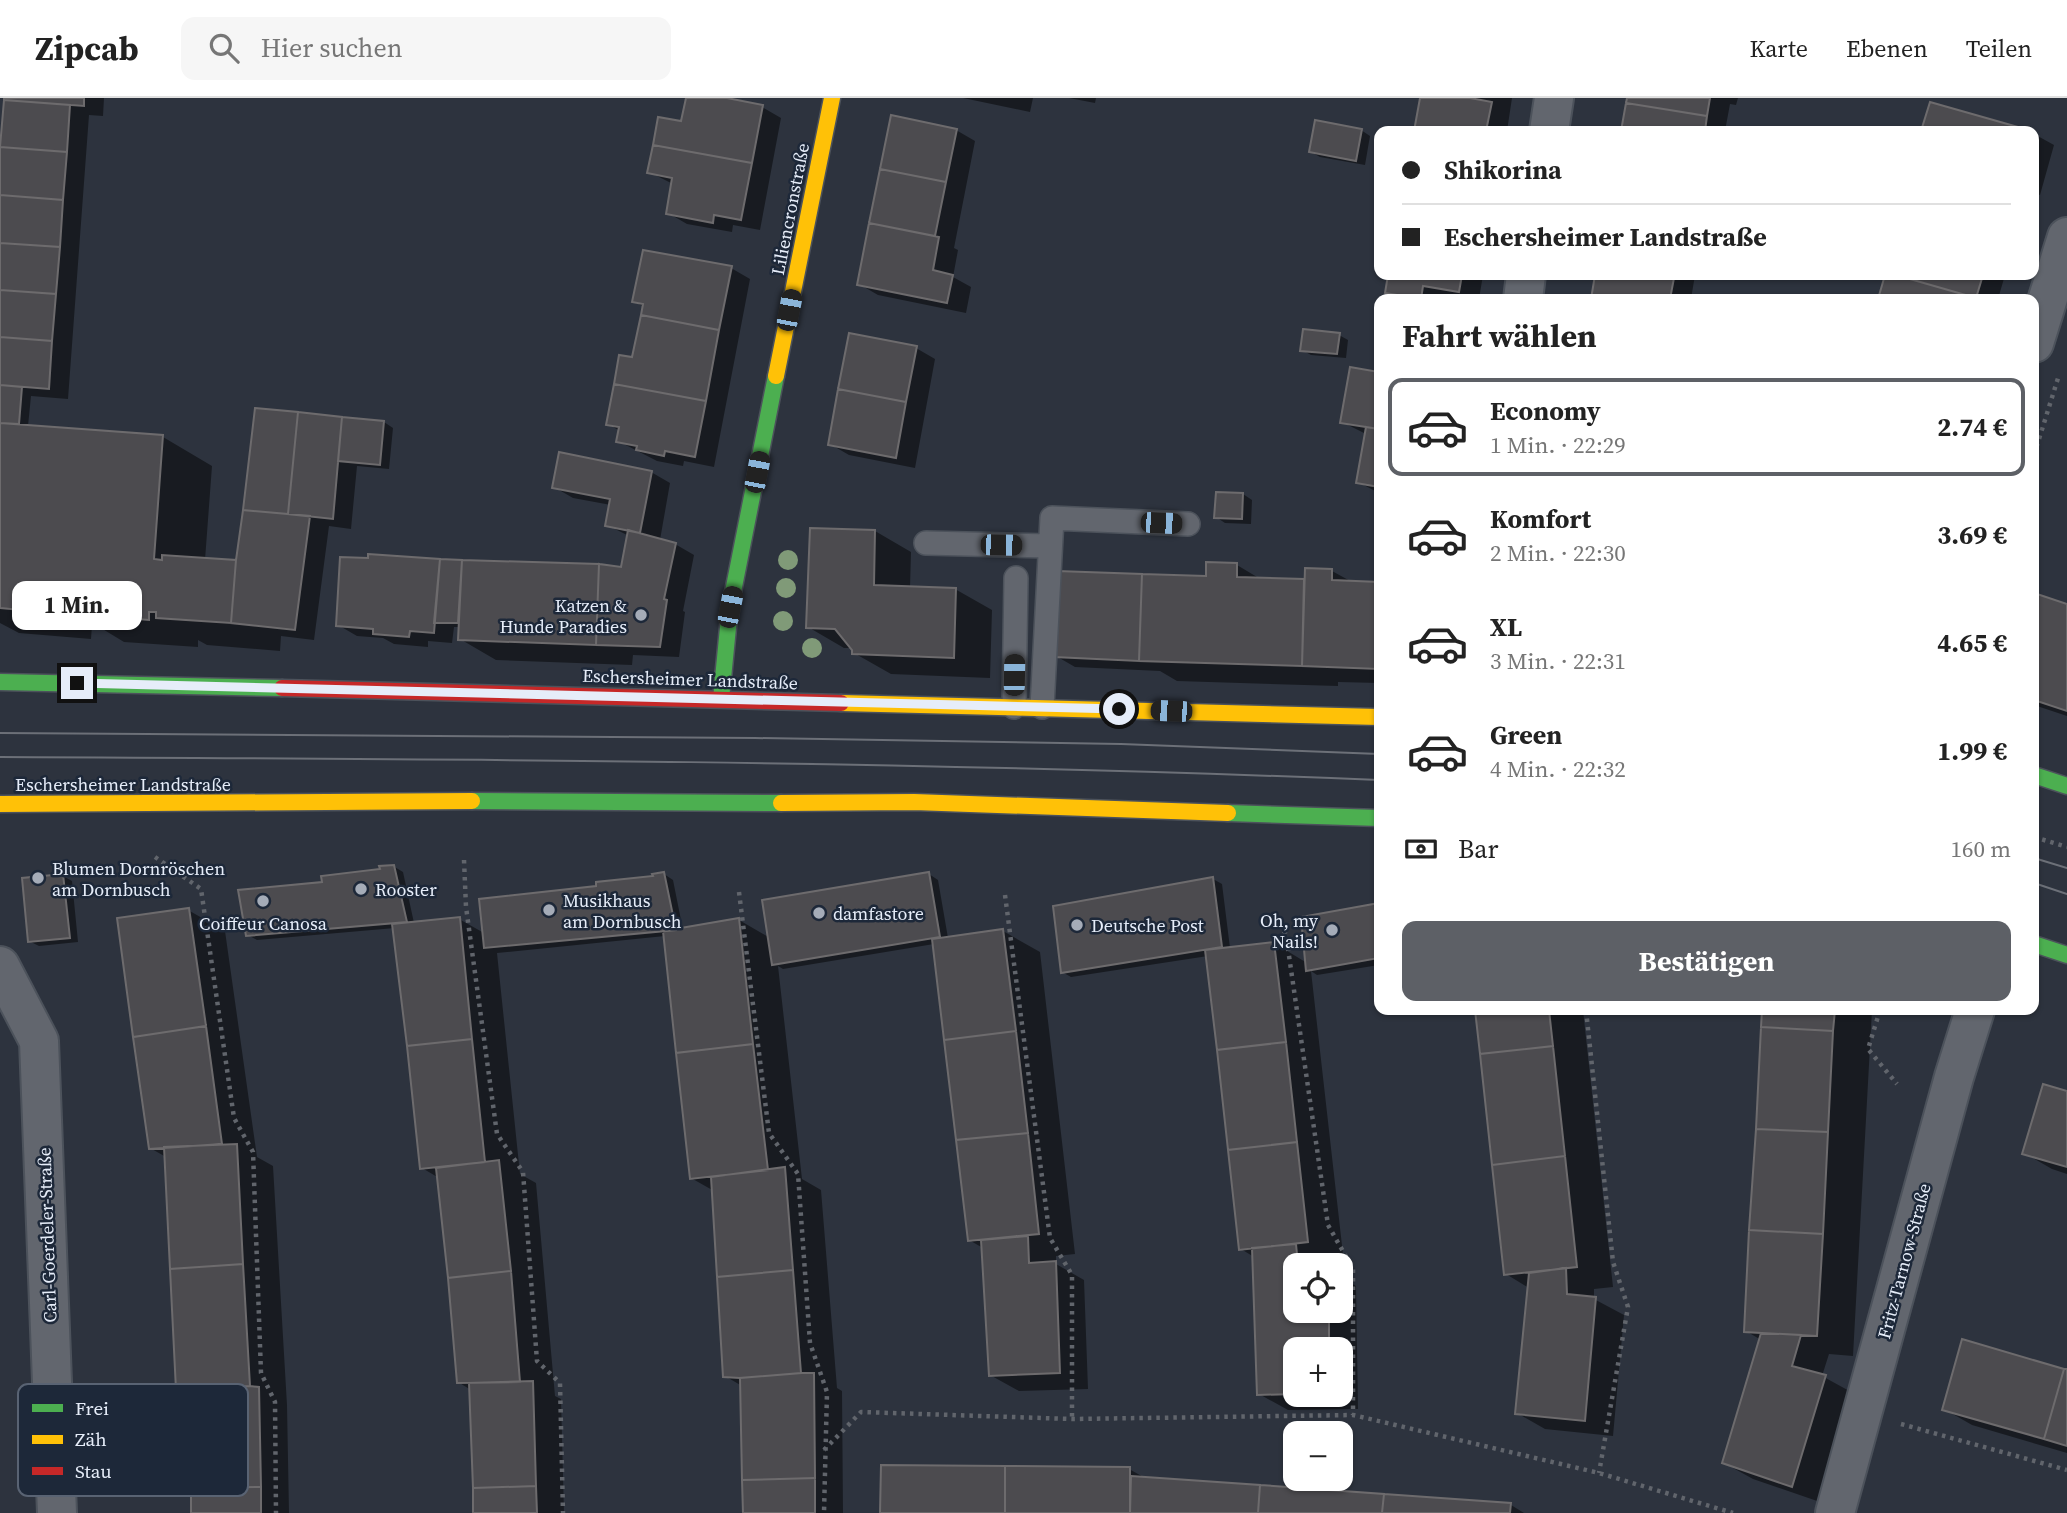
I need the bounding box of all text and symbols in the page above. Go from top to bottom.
search box [181,17,671,80]
text: Zipcab [35,26,139,71]
icon: search [205,29,243,67]
text: Hier suchen [261,30,402,66]
text: Karte [1749,32,1808,65]
text: Ebenen [1846,32,1928,65]
text: Teilen [1966,32,2032,65]
street label: Liliencronstraße [765,141,815,277]
text: Shikorina [1444,152,1562,188]
text: Eschersheimer Landstraße [1444,219,1767,255]
car [775,287,804,333]
text: Fahrt wählen [1402,314,1597,358]
text: Economy [1490,393,1601,429]
icon: car [1406,396,1469,459]
text: 2.74 € [1937,409,2007,445]
text: 1 Min. · 22:29 [1490,429,1626,461]
car [743,449,772,495]
text: Komfort [1490,501,1591,537]
icon: car [1406,504,1469,567]
car [1140,512,1183,534]
text: 3.69 € [1937,517,2007,553]
car [980,534,1023,556]
text: 2 Min. · 22:30 [1490,537,1626,569]
callout: 1 Min. [12,582,142,630]
car [716,584,745,630]
text: 1 Min. [44,589,110,621]
place label: Katzen & Hunde Paradies [499,593,627,639]
marker: Katzen & Hunde Paradies [633,607,649,623]
text: XL [1490,609,1522,645]
icon: car [1406,612,1469,675]
text: 4.65 € [1937,625,2007,661]
text: 3 Min. · 22:31 [1490,645,1626,677]
car [1004,654,1025,696]
street label: Eschersheimer Landstraße [582,663,798,695]
route end [61,667,93,699]
route start [1103,693,1135,725]
car [1150,700,1193,722]
text: Green [1490,717,1562,753]
icon: car [1406,720,1469,783]
text: 1.99 € [1937,733,2007,769]
text: 4 Min. · 22:32 [1490,753,1626,785]
street label: Eschersheimer Landstraße [15,772,231,797]
icon: cash [1402,830,1440,868]
text: Bar [1458,831,1498,867]
text: 160 m [1950,833,2011,865]
place label: Blumen Dornröschen am Dornbusch [52,856,225,902]
marker: Blumen Dornröschen am Dornbusch [30,870,46,886]
place label: Rooster [375,877,437,902]
marker: Rooster [353,881,369,897]
place label: Musikhaus am Dornbusch [563,888,682,934]
marker: Coiffeur Canosa [255,893,271,909]
place label: damfastore [833,901,924,926]
marker: Musikhaus am Dornbusch [541,902,557,918]
marker: damfastore [811,905,827,921]
place label: Oh, my Nails! [1260,908,1319,954]
place label: Coiffeur Canosa [199,911,328,936]
place label: Deutsche Post [1091,913,1204,938]
marker: Deutsche Post [1069,917,1085,933]
button: Bestätigen [1402,921,2011,1001]
marker: Oh, my Nails! [1324,922,1340,938]
street label: Carl-Goerdeler-Straße [31,1147,63,1323]
street label: Fritz-Tarnow-Straße [1871,1180,1937,1342]
map controls [1283,1253,1353,1491]
button: locate [1283,1253,1353,1323]
button: + [1283,1337,1353,1407]
legend [18,1384,248,1496]
text: Frei [75,1395,109,1421]
button: − [1283,1421,1353,1491]
text: Zäh [75,1426,107,1452]
text: Stau [75,1458,111,1484]

